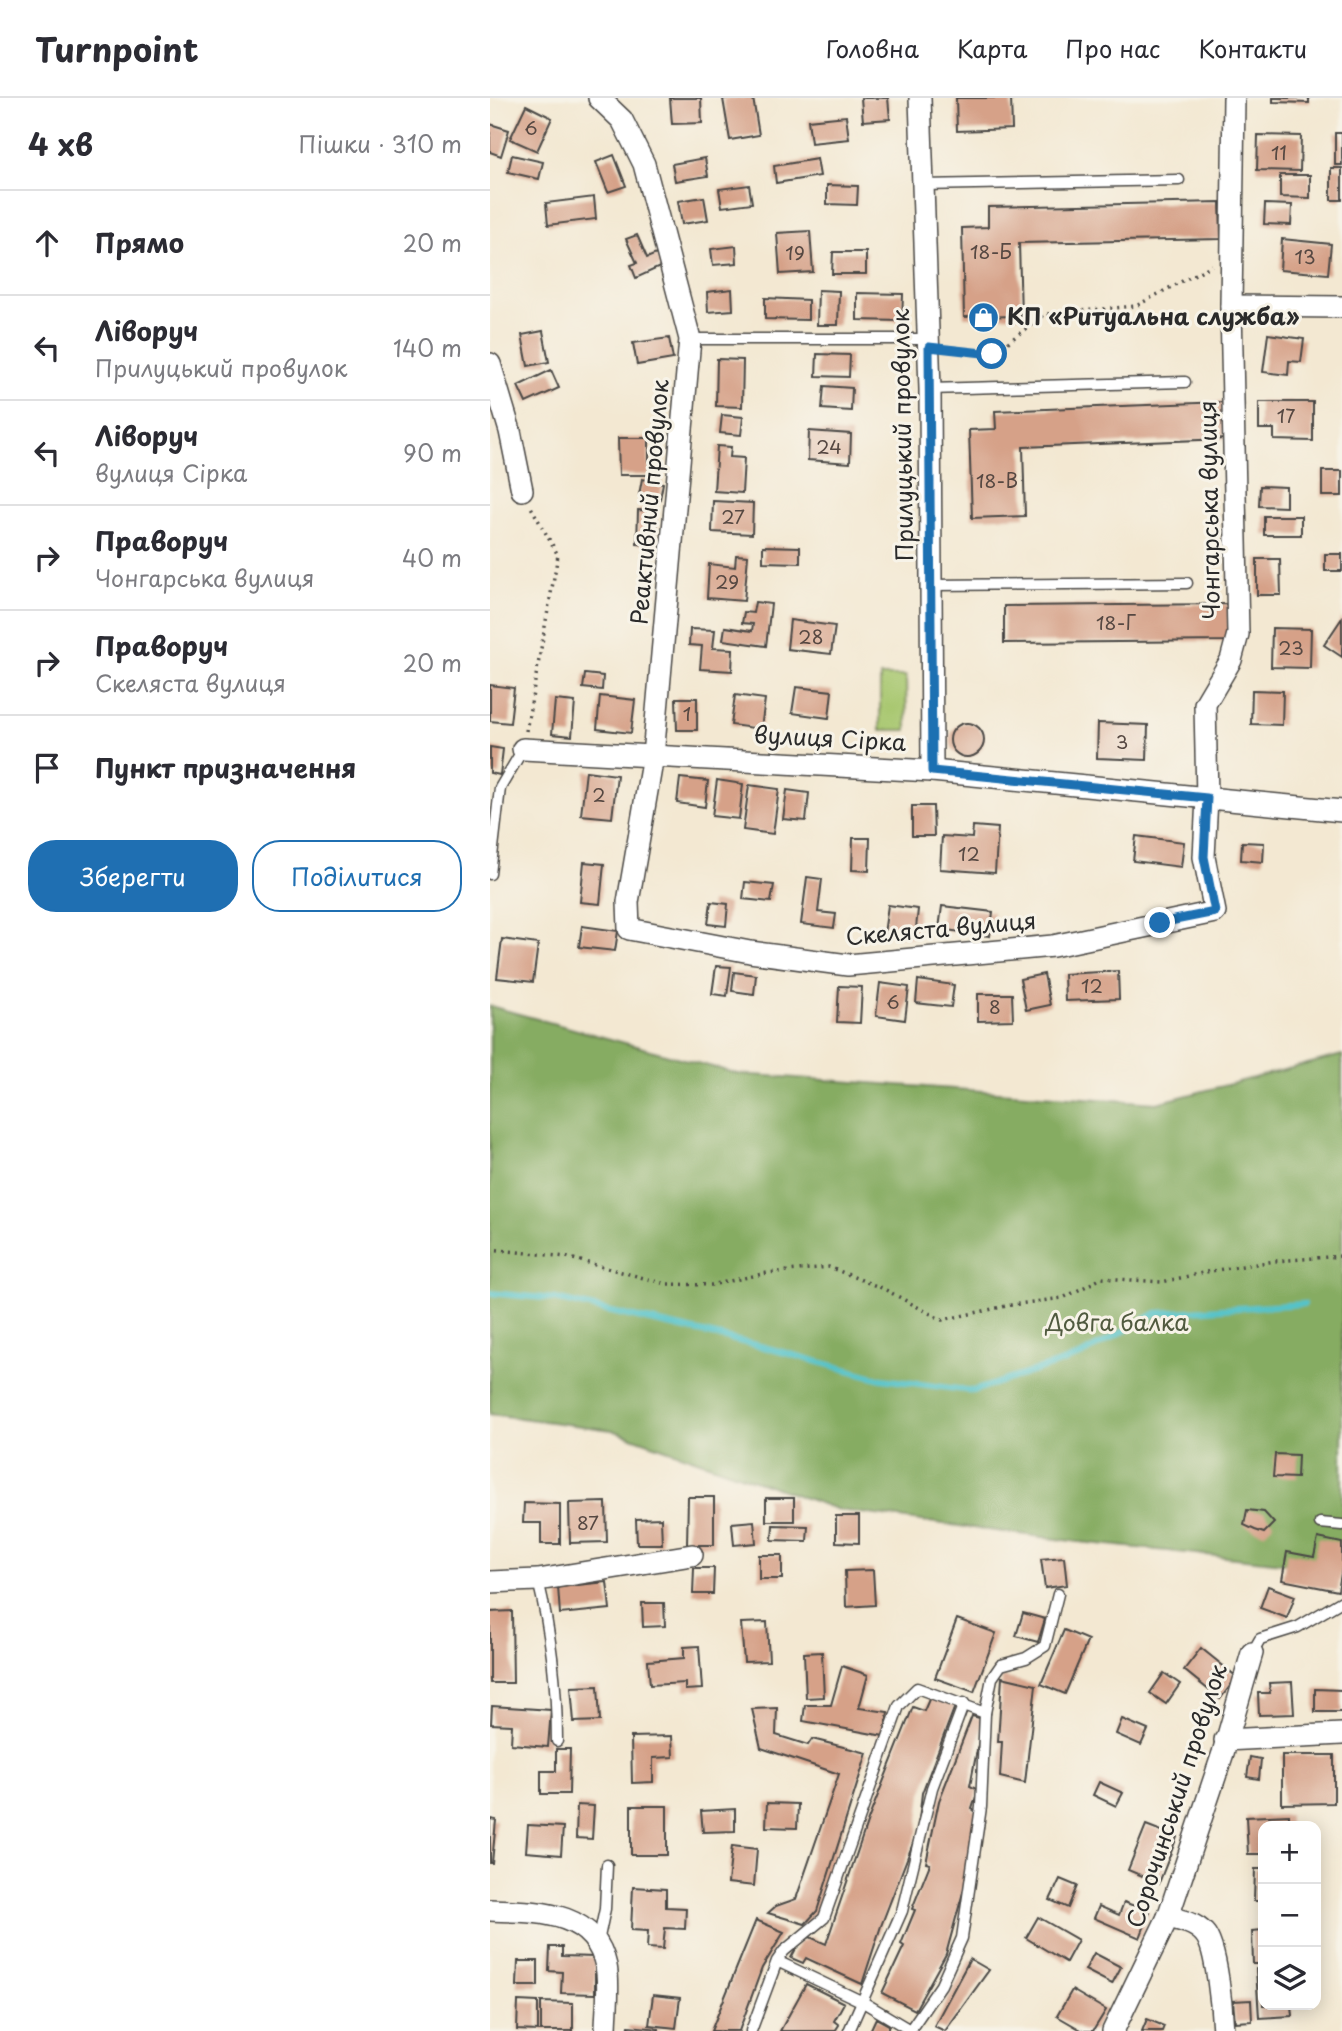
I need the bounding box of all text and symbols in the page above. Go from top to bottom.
text: Turnpoint [35,23,199,73]
text: Головна [826,30,919,66]
text: Карта [957,30,1027,66]
text: Про нас [1065,30,1160,66]
text: Контакти [1198,30,1307,66]
house number: 6 [524,113,538,141]
text: 4 хв [28,121,93,166]
text: Пішки · 310 m [299,126,462,161]
house number: 11 [1271,138,1287,166]
text: Прямо [95,223,184,262]
icon: ahead [28,224,66,262]
text: 20 m [403,225,462,260]
house number: 18-Б [970,237,1012,265]
house number: 19 [785,238,805,266]
house number: 13 [1294,242,1316,270]
place label: КП «Ритуальна служба» [1007,298,1300,333]
shop icon: КП «Ритуальна служба» [967,300,1001,334]
street label: Прилуцький провулок [882,308,921,562]
text: Ліворуч [95,311,198,350]
icon: left [28,329,66,367]
text: 140 m [393,330,462,365]
route start [976,338,1007,369]
text: Прилуцький провулок [95,350,347,385]
street label: Реактивний провулок [620,377,677,626]
street label: Чонгарська вулиця [1189,400,1228,620]
house number: 17 [1277,401,1295,429]
text: Ліворуч [95,416,198,455]
house number: 24 [816,432,842,460]
icon: left [28,434,66,472]
text: 90 m [403,435,462,470]
text: вулиця Сірка [95,455,247,490]
house number: 18-В [976,466,1018,494]
house number: 27 [721,502,745,530]
text: Праворуч [95,521,228,560]
icon: right [28,539,66,577]
text: 40 m [402,540,462,575]
text: Чонгарська вулиця [95,560,314,595]
house number: 29 [715,567,739,595]
house number: 18-Г [1096,608,1137,636]
house number: 28 [798,622,824,650]
text: Праворуч [95,626,228,665]
house number: 23 [1278,633,1304,661]
icon: right [28,644,66,682]
text: 20 m [403,645,462,680]
text: Скеляста вулиця [95,665,286,700]
house number: 1 [683,699,691,727]
street label: вулиця Сірка [753,716,908,759]
house number: 3 [1116,727,1128,755]
text: Пункт призначення [95,748,356,787]
icon: arrive [28,749,66,787]
house number: 2 [592,780,606,808]
house number: 12 [958,839,980,867]
button: Зберегти [28,840,238,912]
button: Поділитися [252,840,462,912]
street label: Скеляста вулиця [844,902,1037,953]
route end [1144,907,1175,938]
house number: 12 [1081,971,1103,999]
house number: 6 [886,987,900,1015]
house number: 8 [989,992,1001,1020]
park label: Довга балка [1044,1304,1189,1339]
house number: 87 [577,1508,599,1536]
street label: Сорочинський провулок [1116,1659,1235,1932]
map controls [1258,1821,1321,2010]
button: + [1258,1821,1321,1884]
button: − [1258,1884,1321,1947]
button: layers [1258,1947,1321,2010]

